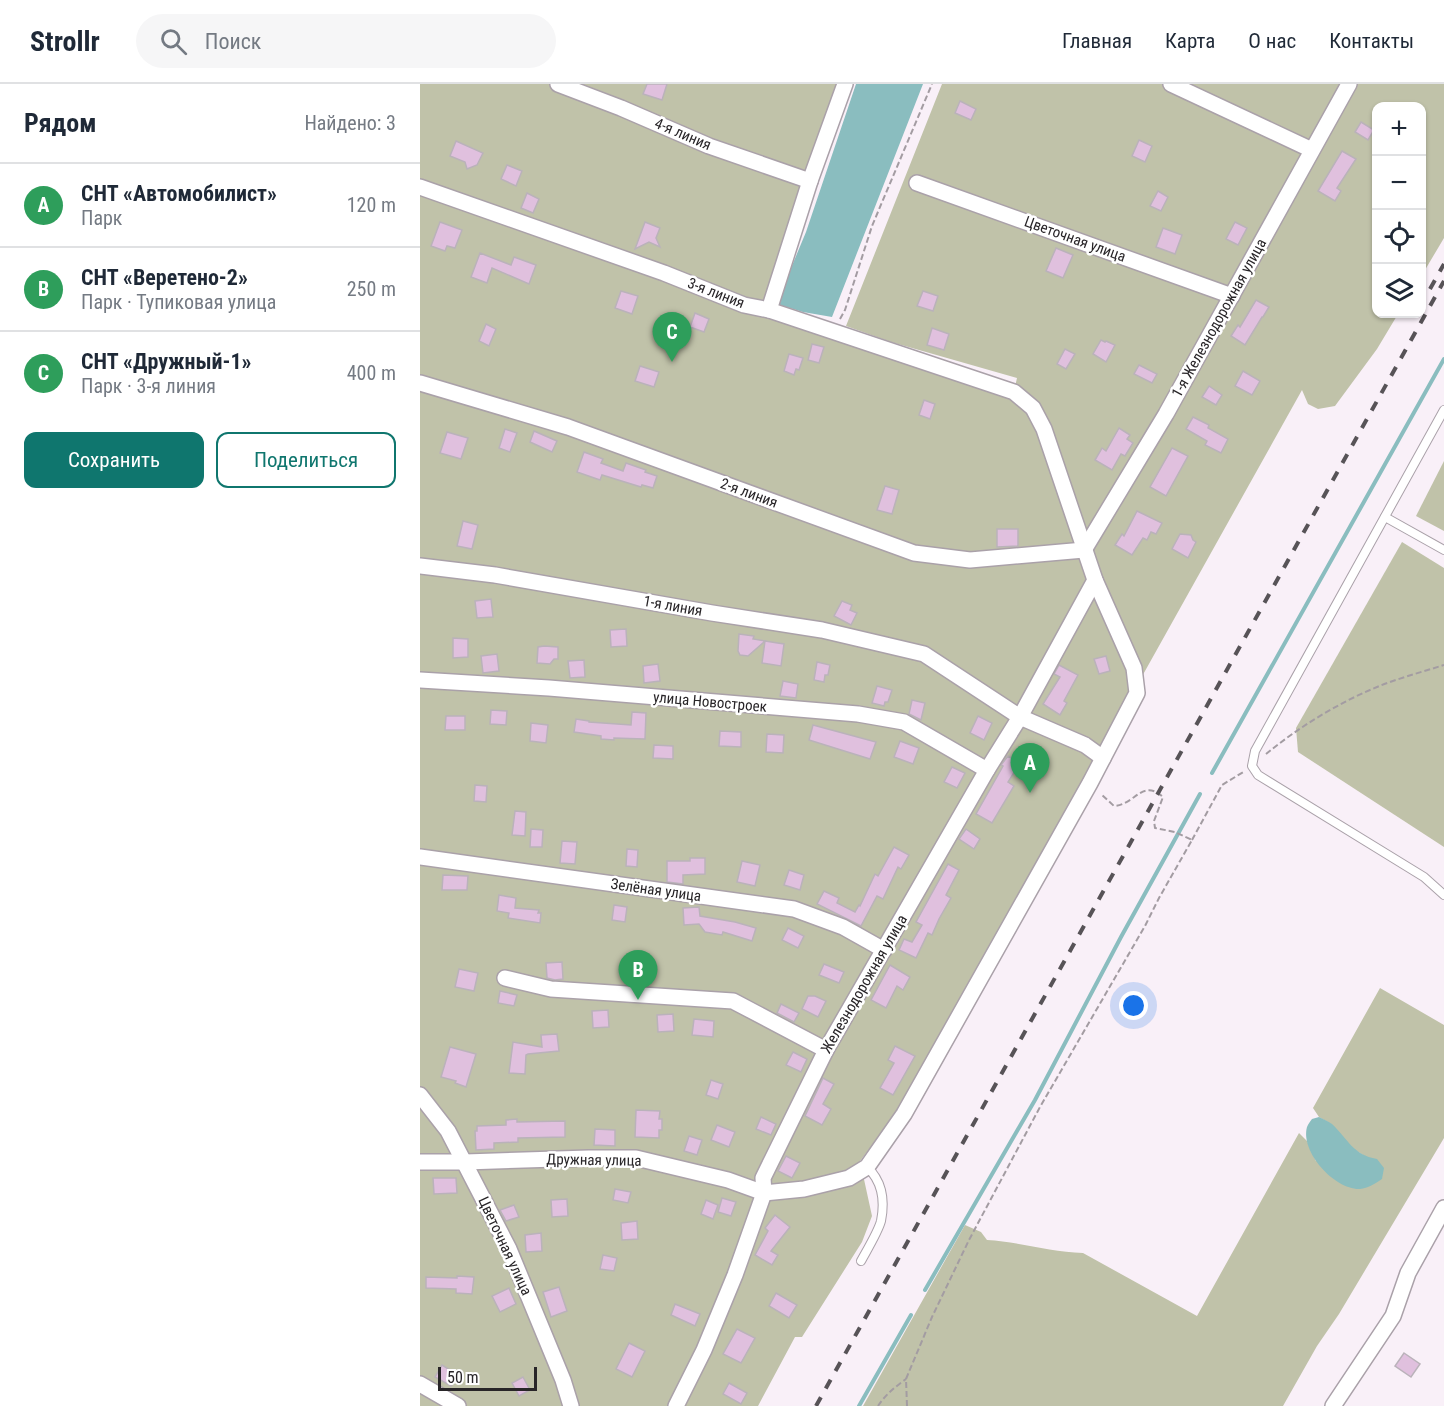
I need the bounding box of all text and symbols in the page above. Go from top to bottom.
search box [136,14,556,68]
text: Strollr [30,25,100,58]
icon: search [157,25,190,58]
text: Поиск [205,29,261,54]
text: Главная [1062,29,1132,53]
text: Карта [1165,29,1215,53]
text: О нас [1248,29,1296,53]
text: Контакты [1329,29,1414,53]
map controls [1372,102,1426,318]
button: + [1372,102,1426,156]
text: Рядом [24,108,96,138]
text: Найдено: 3 [304,111,396,135]
street label: 4-я линия [652,114,714,154]
button: − [1372,156,1426,210]
text: СНТ «Автомобилист» [81,181,277,206]
text: A [38,193,49,217]
text: 120 m [347,193,396,217]
text: Парк [81,206,122,230]
button: locate [1372,210,1426,264]
street label: Цветочная улица [1022,212,1128,266]
street label: 1-я Железнодорожная улица [1168,236,1270,400]
button: layers [1372,264,1426,318]
text: СНТ «Веретено-2» [81,265,248,290]
street label: 3-я линия [685,274,747,312]
text: B [38,277,49,301]
text: 250 m [347,277,396,301]
text: Парк · Тупиковая улица [81,290,276,314]
pin: C [652,312,692,362]
text: СНТ «Дружный-1» [81,349,252,374]
text: C [38,361,49,385]
text: 400 m [347,361,396,385]
text: Парк · 3-я линия [81,374,216,398]
button: Сохранить [24,432,204,488]
button: Поделиться [216,432,396,488]
street label: 2-я линия [718,474,780,512]
street label: 1-я линия [642,592,704,620]
street label: улица Новостроек [652,688,768,716]
pin: A [1010,744,1050,793]
street label: Зелёная улица [610,875,702,905]
street label: Железнодорожная улица [817,912,911,1056]
pin: B [618,950,658,1000]
your location [1119,991,1148,1020]
street label: Дружная улица [546,1150,642,1170]
street label: Цветочная улица [474,1194,536,1298]
scale bar [438,1364,537,1392]
text: 50 m [447,1368,479,1387]

